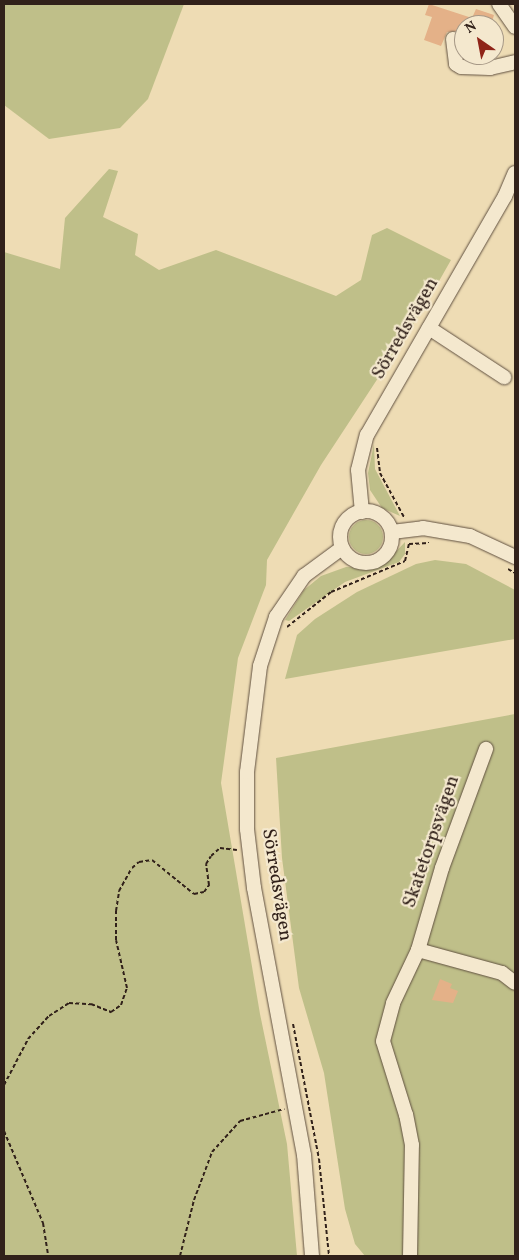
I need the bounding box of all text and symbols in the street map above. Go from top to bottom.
north arrow [454,15,504,65]
text: N [462,17,481,39]
street label: Sörredsvägen [368,274,444,384]
street label: Skatetorpsvägen [399,773,465,911]
street label: Sörredsvägen [256,827,296,943]

